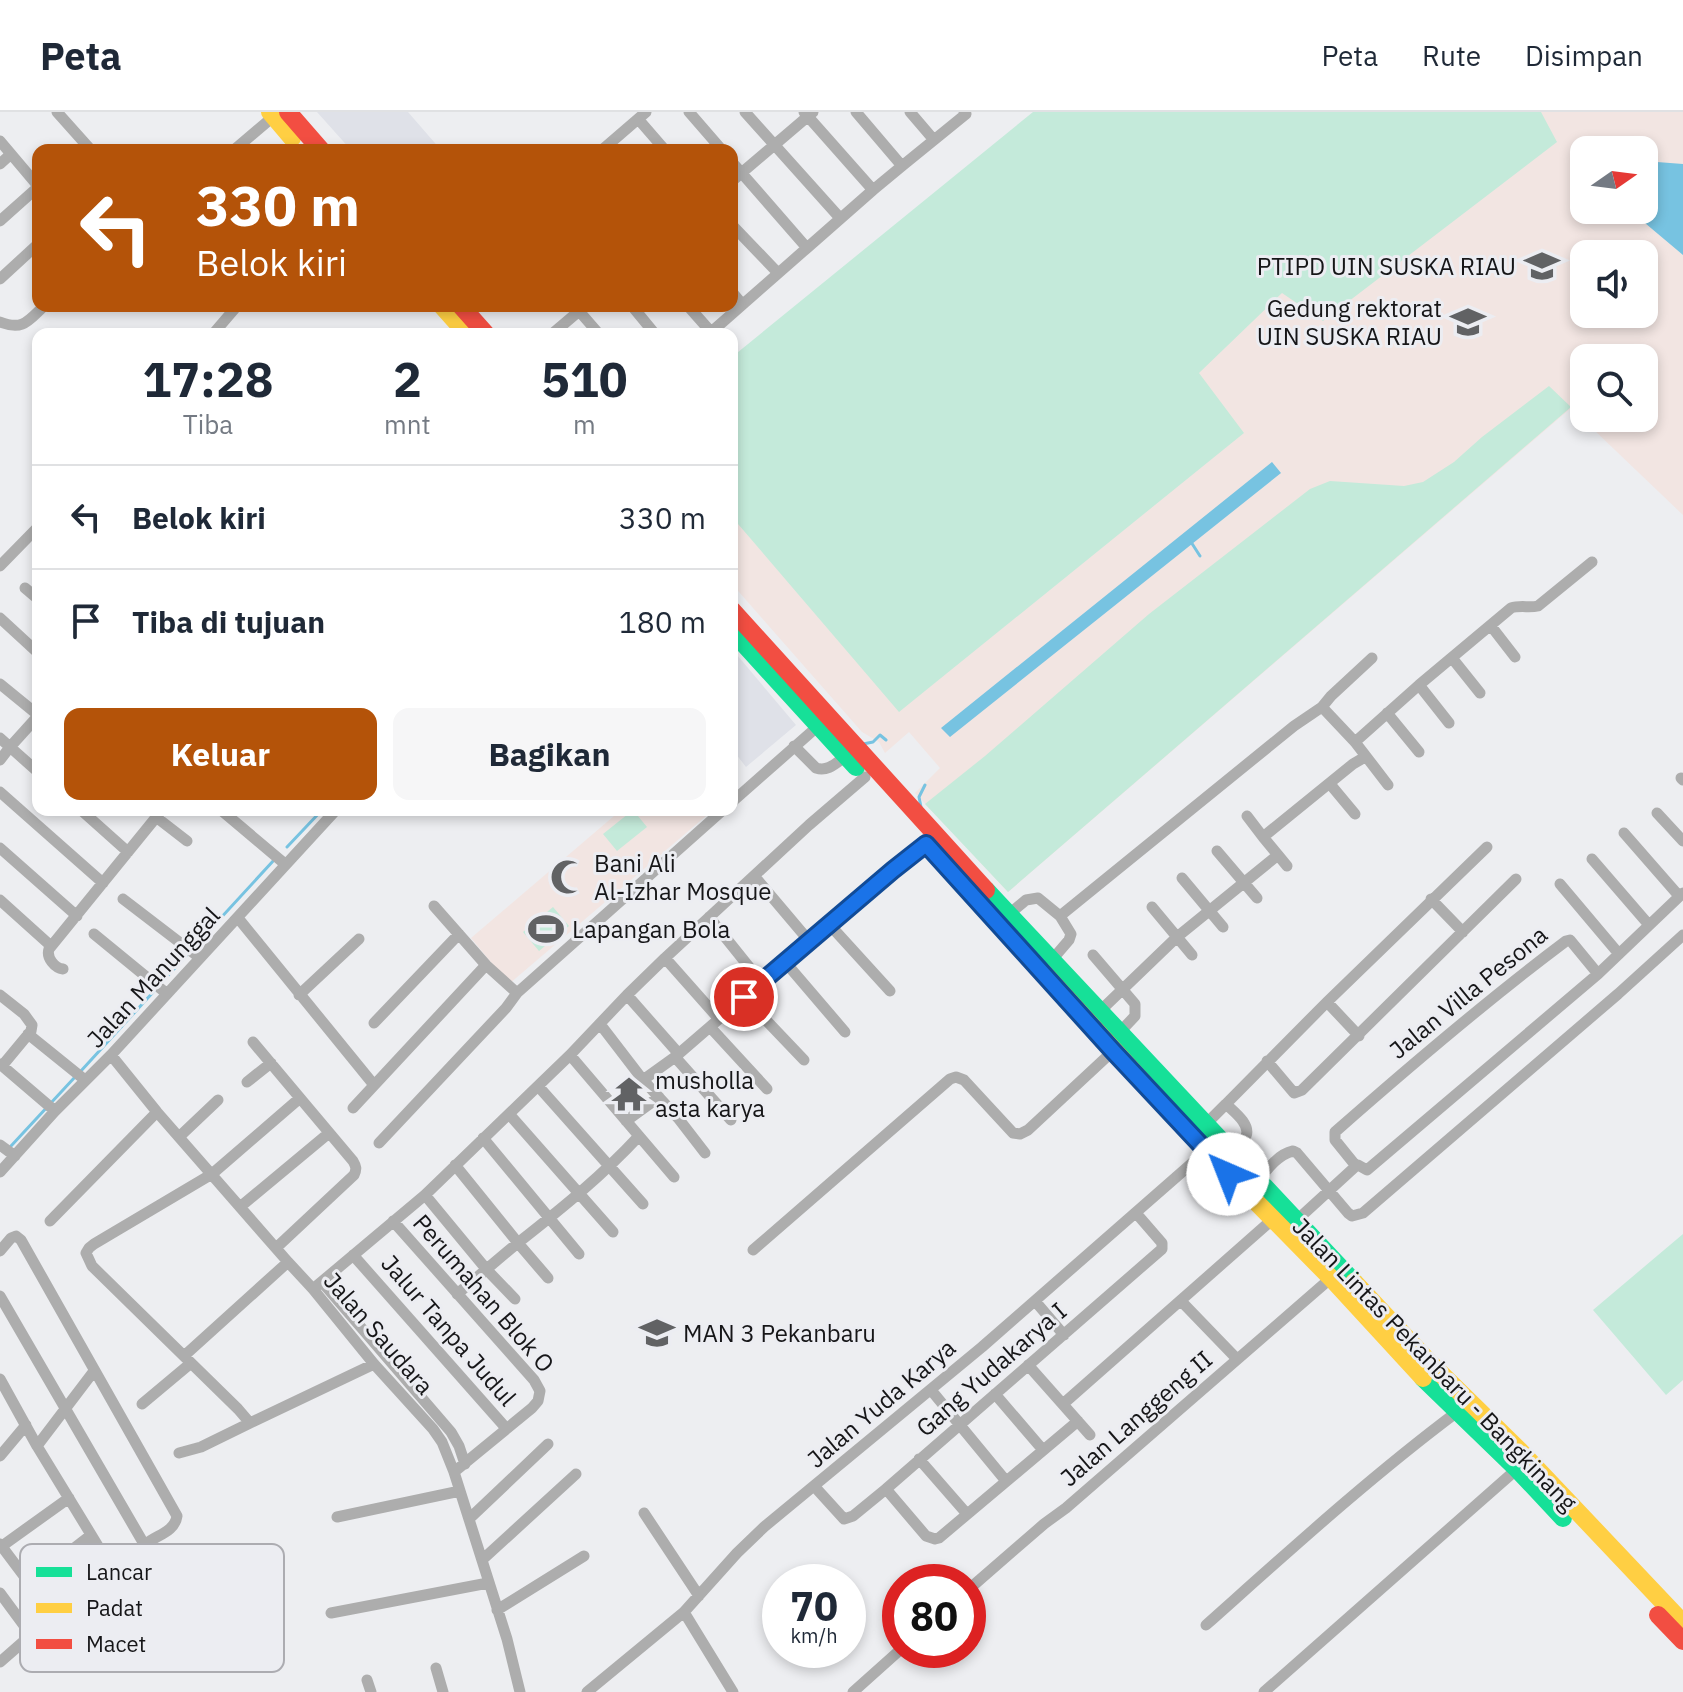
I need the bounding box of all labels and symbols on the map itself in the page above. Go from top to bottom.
north arrow [1570,136,1658,224]
school or university icon: PTIPD UIN SUSKA RIAU [1523,247,1561,285]
place label: PTIPD UIN SUSKA RIAU [1257,250,1516,282]
place label: Gedung rektorat UIN SUSKA RIAU [1257,292,1442,352]
school or university icon: Gedung rektorat UIN SUSKA RIAU [1449,303,1487,341]
place label: Bani Ali Al-Izhar Mosque [594,847,772,907]
mosque icon: Bani Ali Al-Izhar Mosque [549,858,587,896]
street label: Jalan Manunggal [79,900,227,1054]
sports icon: Lapangan Bola [527,910,565,948]
place label: Lapangan Bola [572,913,731,945]
street label: Jalan Villa Pesona [1382,918,1554,1066]
pin [710,963,778,1031]
place label: musholla asta karya [655,1064,765,1124]
temple icon: musholla asta karya [610,1075,648,1113]
position arrow [1186,1132,1270,1216]
street label: Perumahan Blok O [406,1207,562,1379]
street label: Jalan Lintas Pekanbaru - Bangkinang [1286,1210,1584,1518]
street label: Jalur Tanpa Judul [374,1248,524,1412]
street label: Jalan Saudara [317,1265,441,1401]
street label: Gang Yudakarya I [909,1295,1073,1443]
school or university icon: MAN 3 Pekanbaru [638,1314,676,1352]
place label: MAN 3 Pekanbaru [683,1317,876,1349]
street label: Jalan Yuda Karya [800,1331,962,1475]
street label: Jalan Langgeng II [1053,1343,1219,1493]
legend [20,1544,284,1672]
text: Lancar [86,1557,152,1586]
speed limit sign: 80 [882,1564,986,1668]
text: Padat [86,1593,143,1622]
text: Macet [86,1629,146,1658]

